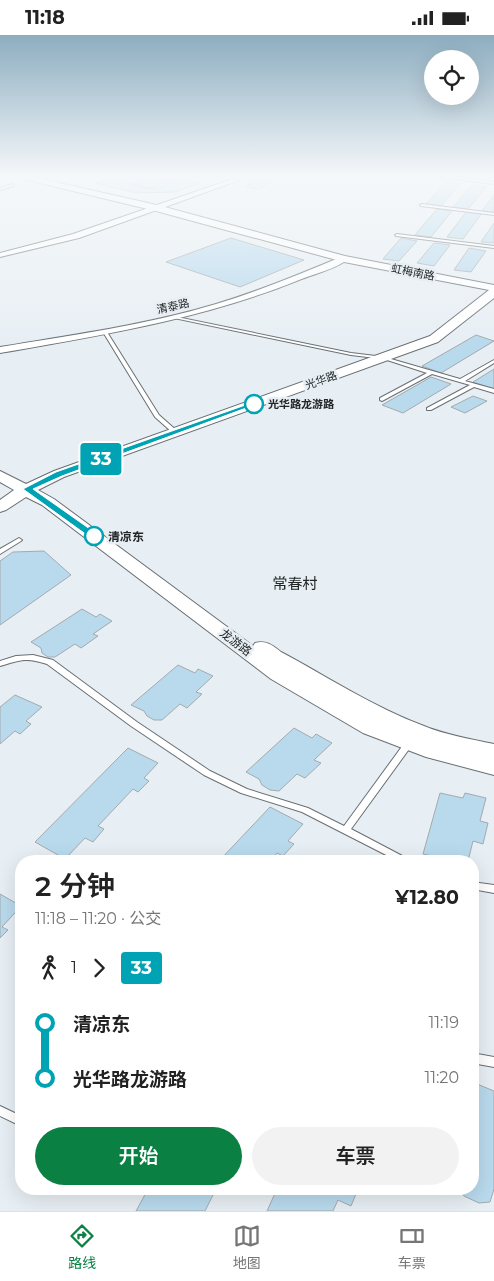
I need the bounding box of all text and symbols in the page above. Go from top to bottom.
text: 11:18 [25,6,65,29]
map controls [424,50,479,105]
button: locate [424,50,479,105]
street label: 虹梅南路 [390,261,436,283]
street label: 清泰路 [155,295,191,317]
street label: 光华路 [303,368,339,392]
marker: 光华路龙游路 [244,394,264,414]
place label: 光华路龙游路 [268,397,335,411]
line badge: 33 [78,443,124,475]
text: 33 [90,448,112,470]
marker: 清凉东 [84,526,104,546]
place label: 清凉东 [108,529,144,544]
district label: 常春村 [272,574,318,593]
street label: 龙游路 [217,625,255,659]
text: 2 分钟 [35,869,115,903]
text: ¥12.80 [395,886,459,909]
text: 11:18 – 11:20 · 公交 [35,909,161,928]
icon: walk [35,954,63,982]
icon: forward [85,954,113,982]
text: 33 [131,957,152,979]
text: 1 [71,958,77,977]
text: 清凉东 [73,1013,130,1036]
text: 11:19 [429,1013,459,1032]
text: 光华路龙游路 [73,1068,187,1091]
text: 11:20 [424,1068,459,1087]
button: 开始 [35,1127,242,1185]
button: 车票 [252,1127,459,1185]
tab: 路线 [68,1222,96,1272]
tab: 地图 [233,1222,261,1272]
tab: 车票 [398,1222,426,1272]

